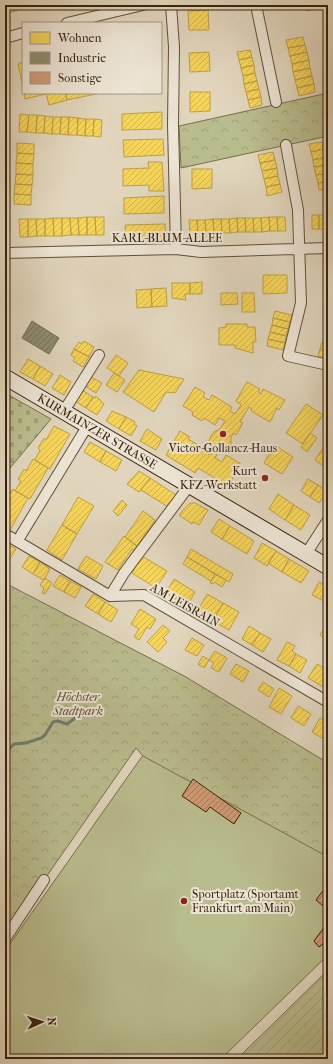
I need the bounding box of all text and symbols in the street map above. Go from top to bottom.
legend [22,22,162,94]
text: Wohnen [57,31,102,45]
text: Industrie [58,51,106,65]
text: Sonstige [58,71,102,85]
street label: KARL-BLUM-ALLEE [112,231,222,245]
street label: KURMAINZER STRASSE [35,391,160,472]
marker: Victor-Gollancz-Haus [218,429,228,439]
place label: Victor-Gollancz-Haus [168,441,278,455]
place label: Kurt KFZ-Werkstatt [180,464,258,492]
marker: Kurt KFZ-Werkstatt [260,473,270,483]
street label: AM LEISRAIN [147,580,222,630]
park label: Höchster Stadtpark [52,690,103,718]
place label: Sportplatz (Sportamt Frankfurt am Main) [192,887,300,915]
marker: Sportplatz (Sportamt Frankfurt am Main) [179,896,189,906]
north arrow [22,1002,62,1042]
text: N [45,1017,58,1027]

